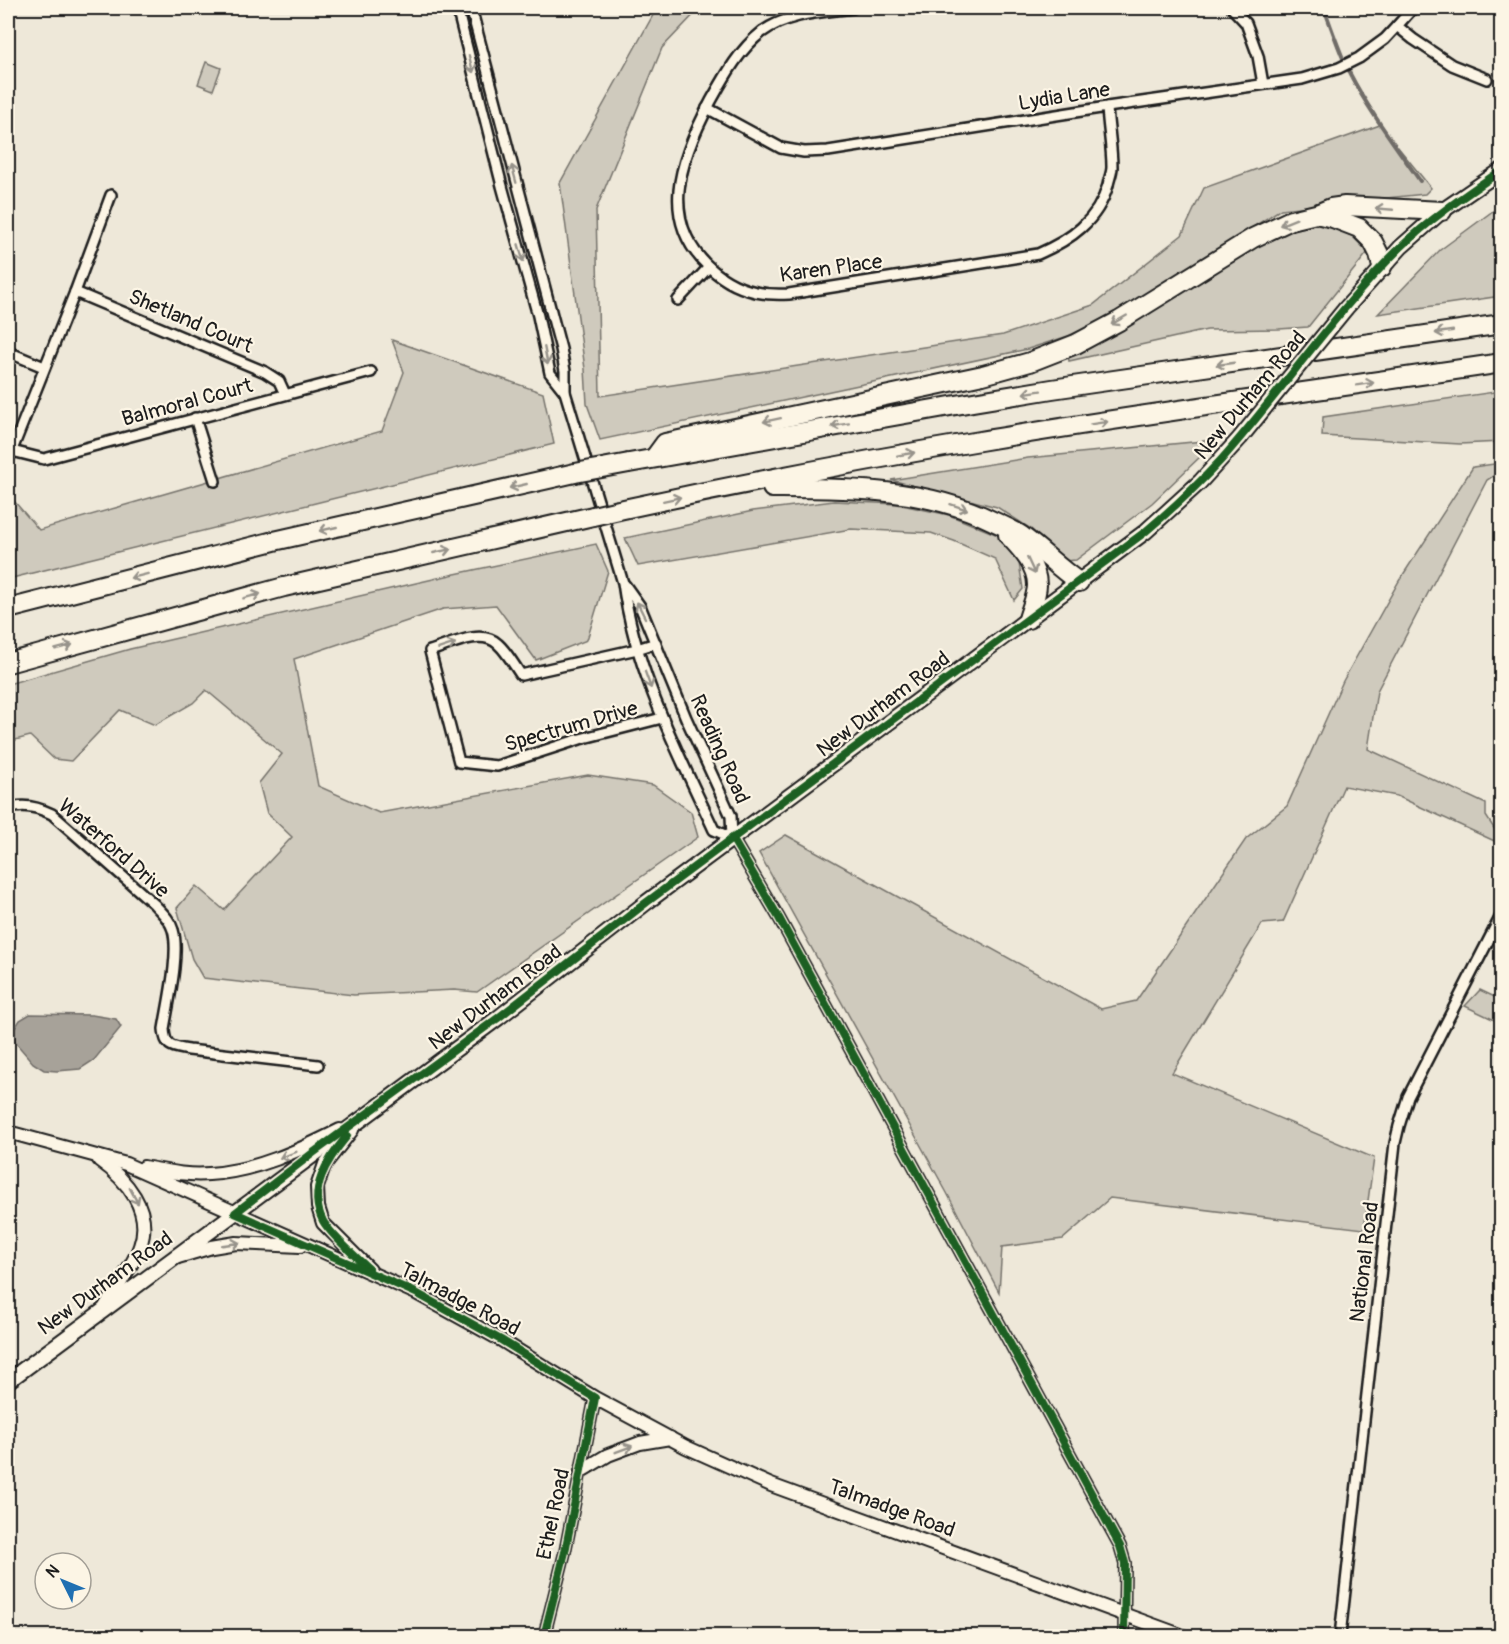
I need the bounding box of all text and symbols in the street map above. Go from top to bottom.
one-way arrow [465,54,477,73]
street label: Lydia Lane [1016,76,1112,117]
one-way arrow [508,165,519,184]
one-way arrow [1374,203,1394,214]
one-way arrow [1279,218,1297,229]
one-way arrow [516,243,527,262]
street label: Karen Place [778,248,885,289]
street label: Shetland Court [125,283,258,360]
one-way arrow [1111,315,1128,327]
street label: New Durham Road [1188,325,1312,465]
one-way arrow [1434,326,1454,337]
one-way arrow [541,346,552,366]
one-way arrow [1215,358,1235,369]
street label: Balmoral Court [119,372,256,433]
one-way arrow [1354,378,1374,389]
one-way arrow [1022,387,1042,398]
one-way arrow [763,415,782,426]
one-way arrow [1088,417,1108,428]
one-way arrow [830,420,850,431]
one-way arrow [896,449,916,460]
one-way arrow [509,480,528,492]
one-way arrow [662,492,681,504]
one-way arrow [949,502,968,513]
one-way arrow [319,524,338,535]
one-way arrow [432,545,451,556]
one-way arrow [1025,557,1037,575]
one-way arrow [129,570,148,582]
one-way arrow [242,590,261,601]
one-way arrow [635,602,647,619]
one-way arrow [437,640,456,651]
one-way arrow [54,641,73,653]
street label: New Durham Road [811,645,955,763]
one-way arrow [643,670,654,689]
street label: Reading Road [683,690,756,808]
street label: Spectrum Drive [502,694,641,758]
street label: Waterford Drive [52,793,175,904]
street label: New Durham Road [423,938,567,1056]
one-way arrow [280,1150,298,1161]
one-way arrow [128,1187,140,1204]
street label: National Road [1344,1200,1385,1324]
street label: New Durham Road [32,1225,178,1341]
one-way arrow [220,1239,240,1250]
street label: Talmadge Road [395,1256,525,1343]
one-way arrow [614,1443,632,1454]
street label: Ethel Road [531,1466,576,1562]
street label: Talmadge Road [825,1473,959,1544]
north arrow [33,1551,93,1611]
text: N [42,1561,64,1582]

